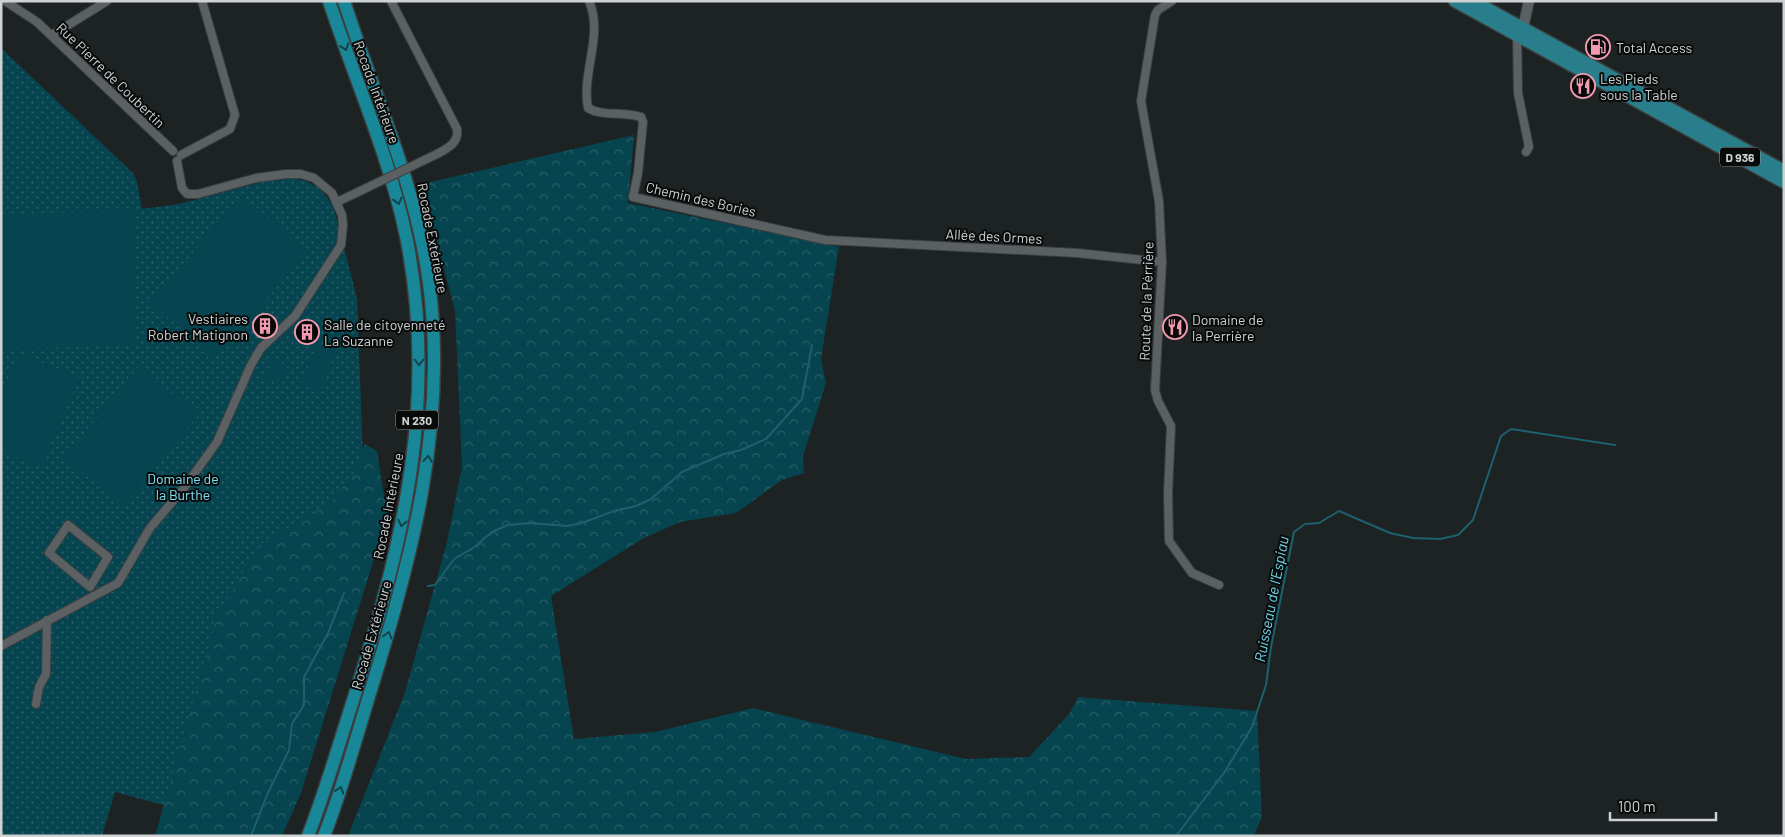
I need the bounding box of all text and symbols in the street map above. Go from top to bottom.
street label: Rue Pierre de Coubertin [53,19,169,131]
fuel station icon: Total Access [1585,34,1611,60]
street label: Rocade Intérieure [351,38,403,146]
place label: Total Access [1616,39,1692,56]
one-way arrow [339,42,349,51]
place label: Les Pieds sous la Table [1600,70,1678,103]
restaurant icon: Les Pieds sous la Table [1570,73,1596,99]
road number: D 936 [1720,148,1760,166]
street label: Chemin des Bories [644,178,758,220]
street label: Rocade Extérieure [414,181,452,295]
one-way arrow [392,197,402,205]
street label: Allée des Ormes [945,225,1043,247]
street label: Route de la Pérrière [1135,241,1157,361]
place label: Vestiaires Robert Matignon [148,310,248,343]
place label: Domaine de la Perrière [1192,311,1263,344]
building icon: Vestiaires Robert Matignon [252,313,278,339]
restaurant icon: Domaine de la Perrière [1162,314,1188,340]
place label: Salle de citoyenneté La Suzanne [324,316,445,349]
building icon: Salle de citoyenneté La Suzanne [294,319,320,345]
one-way arrow [414,358,424,366]
road number: N 230 [396,410,438,430]
street label: Rocade Intérieure [369,451,407,561]
one-way arrow [422,455,433,463]
park label: Domaine de la Burthe [147,470,219,503]
one-way arrow [397,519,408,527]
water label: Ruisseau de l'Espiau [1250,534,1292,663]
street label: Rocade Extérieure [347,579,395,691]
one-way arrow [383,631,393,639]
one-way arrow [334,786,344,794]
scale bar [1610,790,1716,822]
text: 100 m [1618,797,1656,815]

